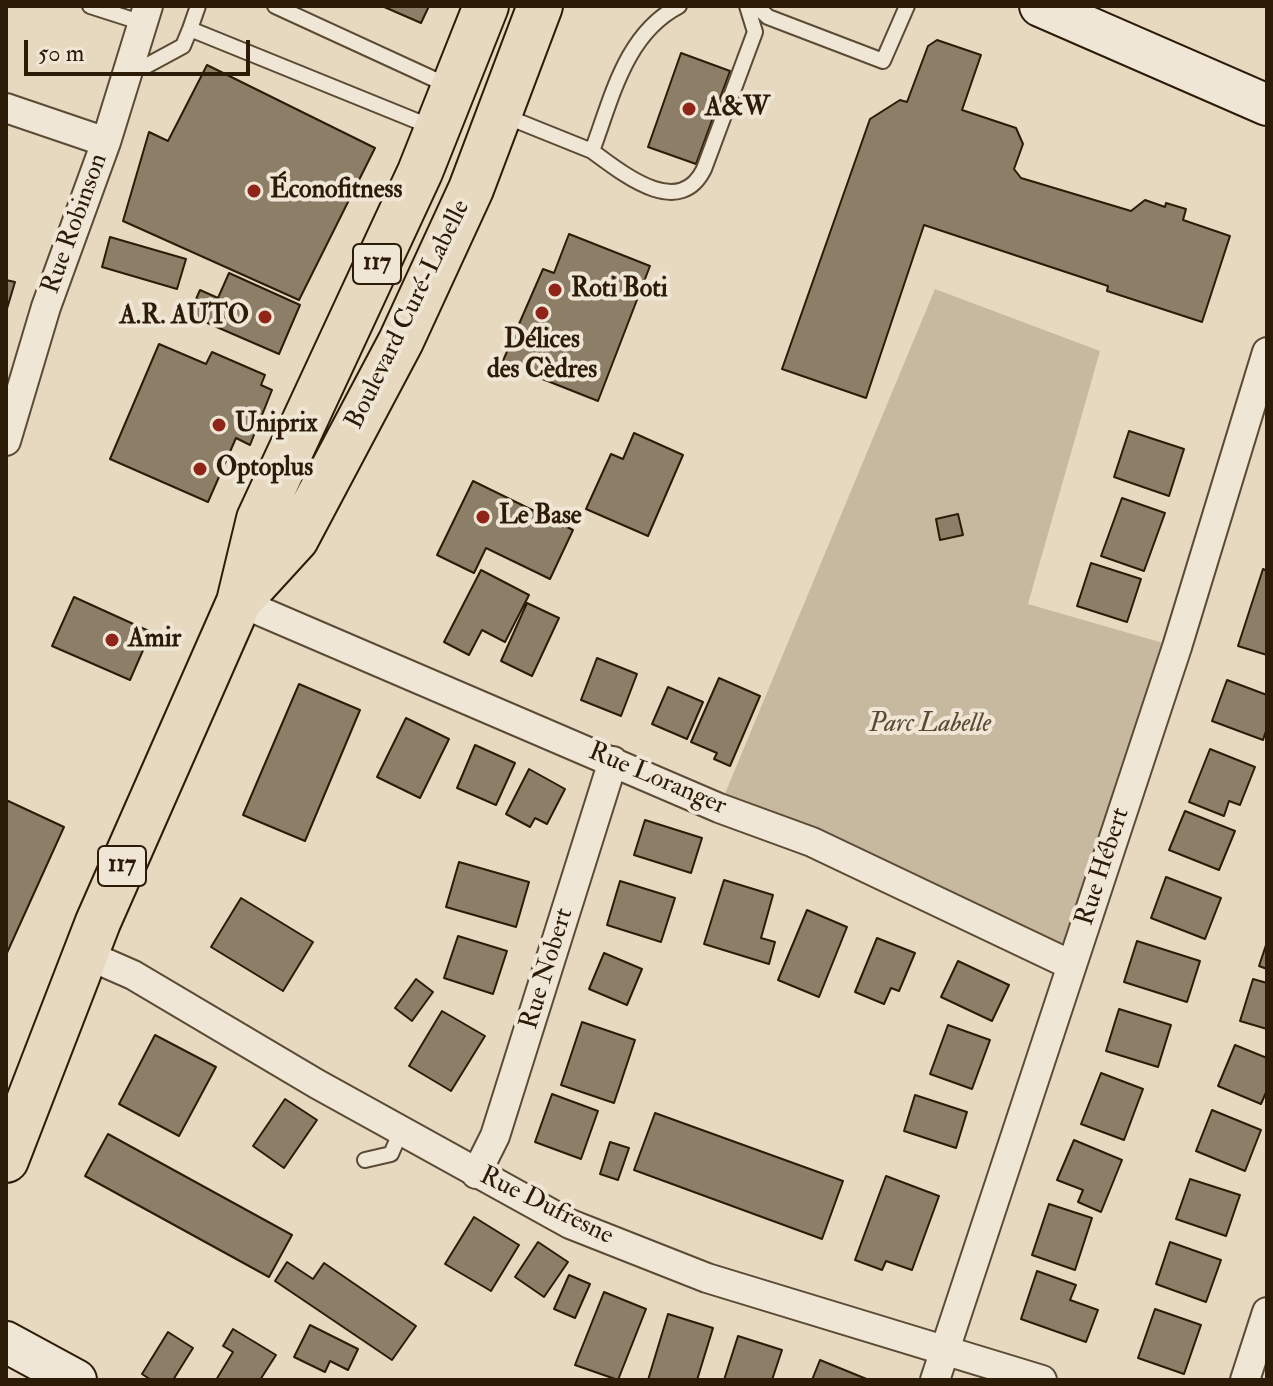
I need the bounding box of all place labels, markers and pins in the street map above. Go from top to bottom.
place label: A&W [705,93,770,125]
marker: A&W [680,100,698,118]
place label: Éconofitness [270,175,402,207]
marker: Éconofitness [245,182,263,200]
place label: Roti Boti [571,274,668,306]
marker: Roti Boti [546,281,564,299]
place label: A.R. AUTO [120,301,249,333]
marker: Délices des Cèdres [533,304,551,322]
marker: A.R. AUTO [256,308,274,326]
place label: Délices des Cèdres [487,325,597,386]
place label: Uniprix [235,409,318,441]
marker: Uniprix [210,416,228,434]
place label: Optoplus [216,453,313,485]
marker: Optoplus [191,460,209,478]
place label: Le Base [499,501,582,533]
marker: Le Base [474,508,492,526]
place label: Amir [128,624,181,656]
marker: Amir [103,631,121,649]

